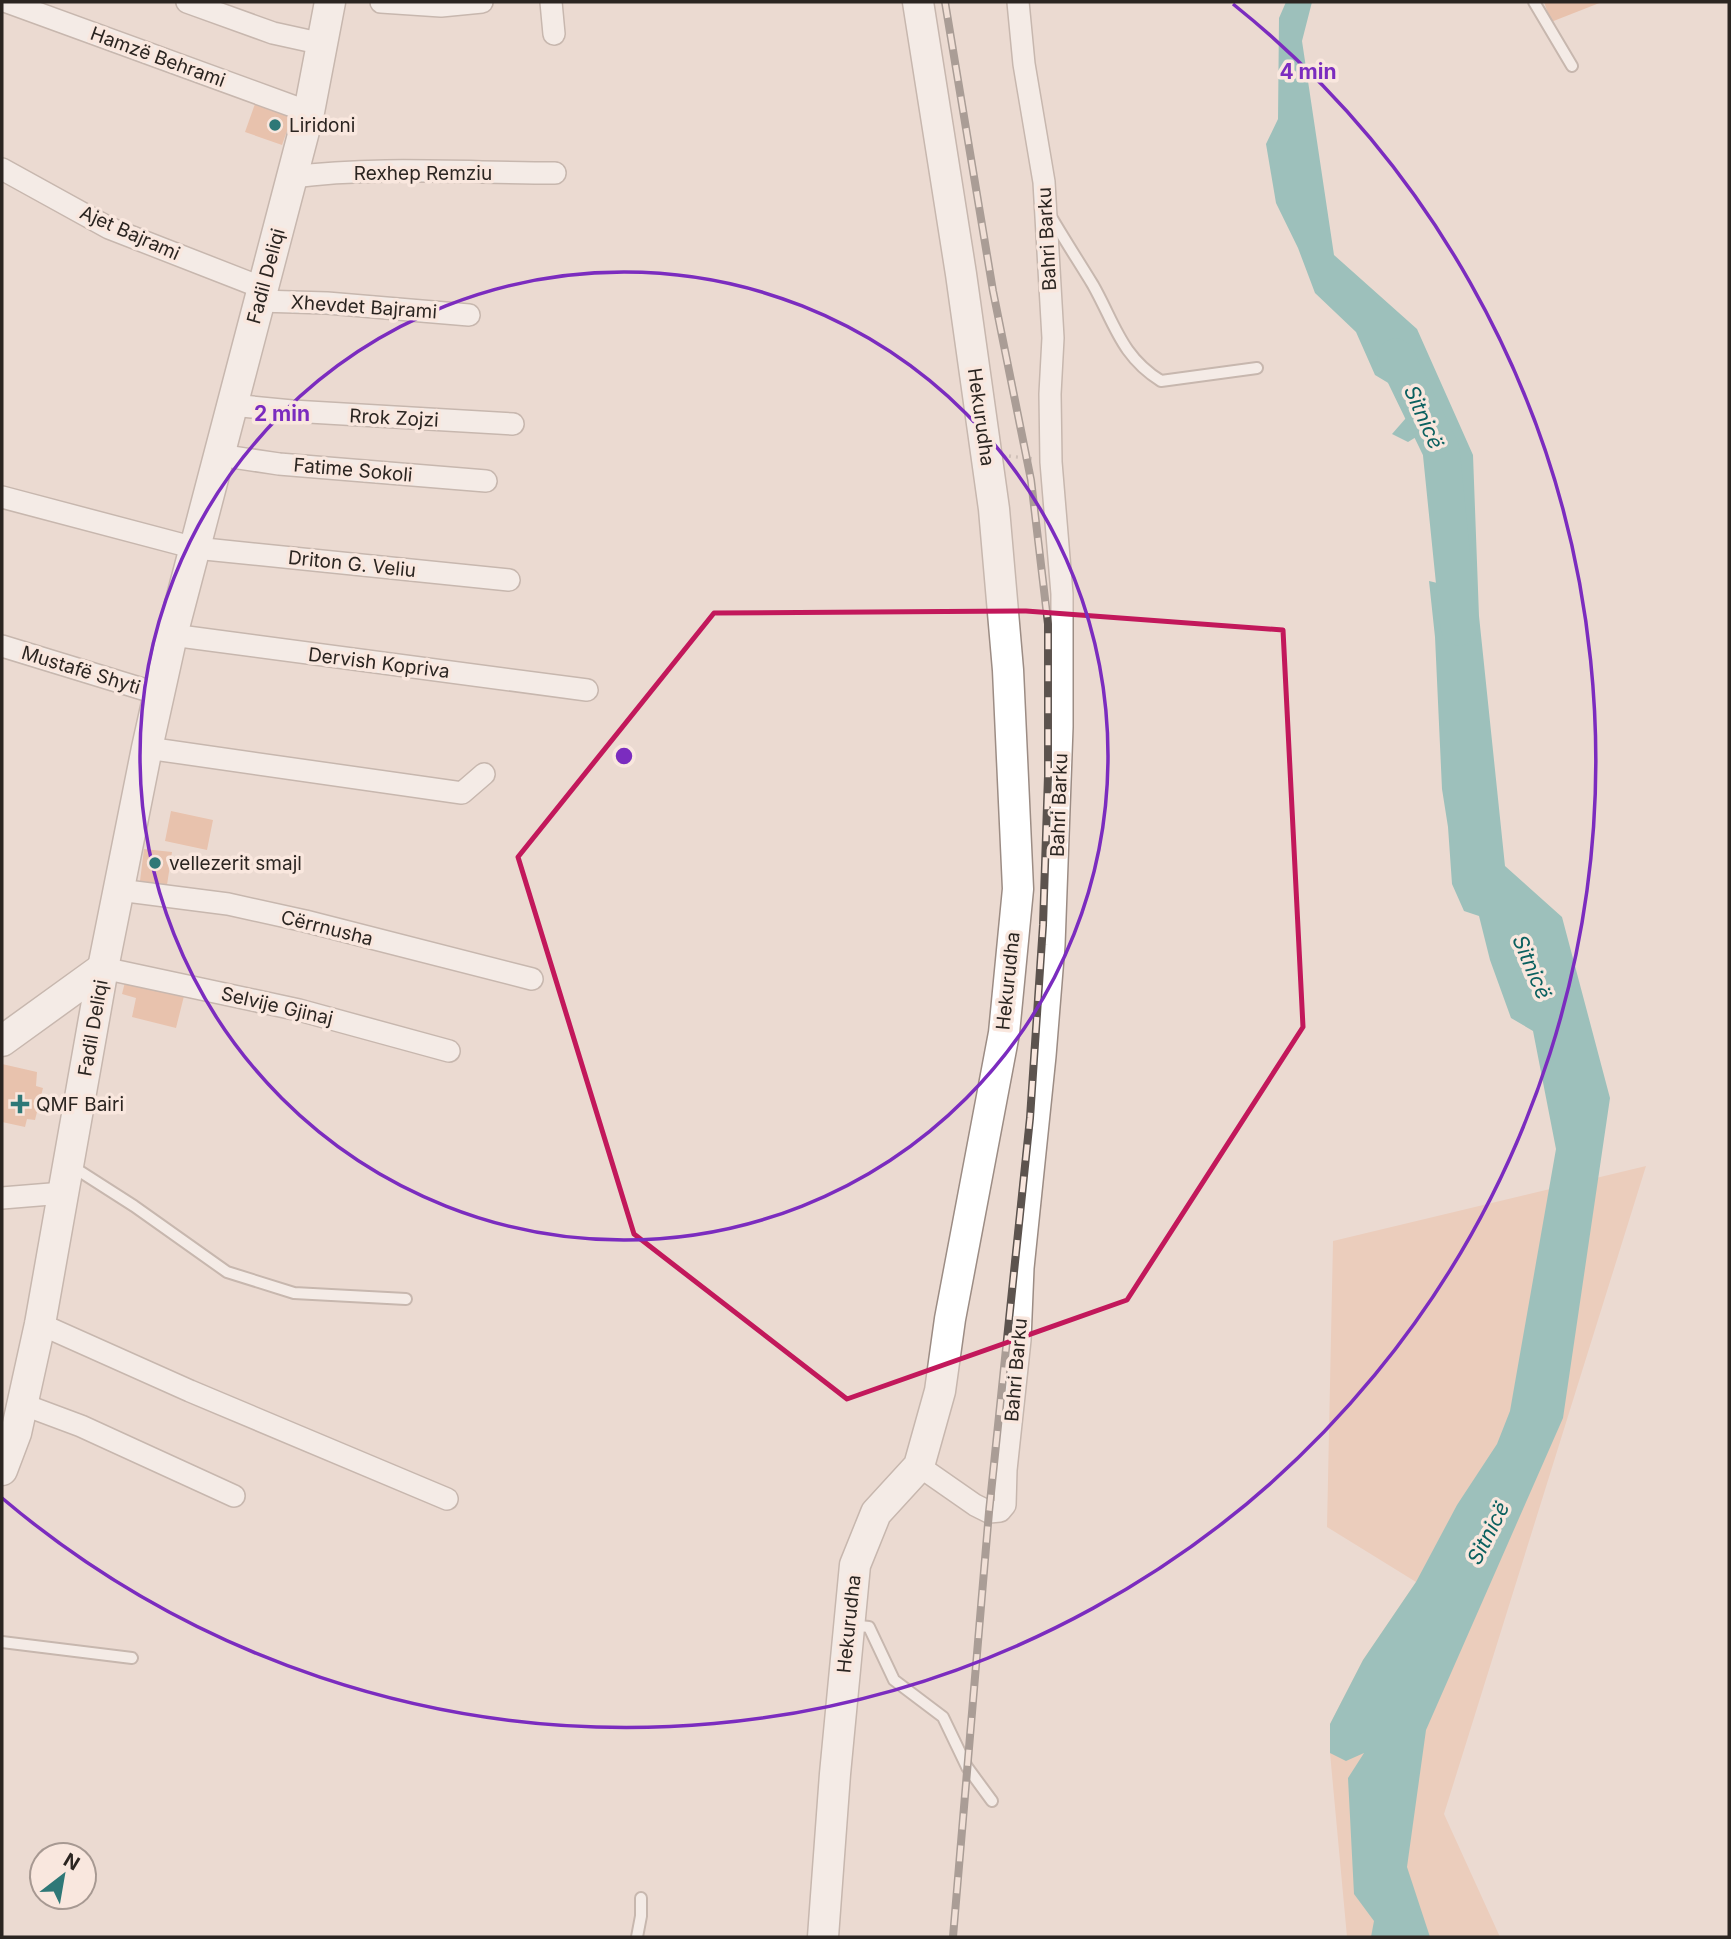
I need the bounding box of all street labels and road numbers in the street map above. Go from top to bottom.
street label: Hamzë Behrami [87,22,229,92]
street label: Rexhep Remziu [354,162,492,185]
street label: Bahri Barku [1033,186,1061,292]
street label: Ajet Bajrami [76,201,184,265]
street label: Fadil Deliqi [242,226,290,326]
street label: Xhevdet Bajrami [290,290,438,324]
street label: Hekurudha [963,366,999,468]
street label: Rrok Zojzi [349,404,439,432]
street label: Fatime Sokoli [292,453,414,487]
street label: Driton G. Veliu [287,546,417,582]
street label: Mustafë Shyti [19,641,143,699]
street label: Dervish Kopriva [307,643,451,683]
street label: Bahri Barku [1046,753,1072,857]
street label: Cërrnusha [278,905,376,951]
street label: Hekurudha [991,931,1025,1031]
street label: Fadil Deliqi [73,978,113,1078]
street label: Selvije Gjinaj [219,982,335,1030]
street label: Bahri Barku [1000,1317,1032,1423]
street label: Hekurudha [832,1574,866,1674]

